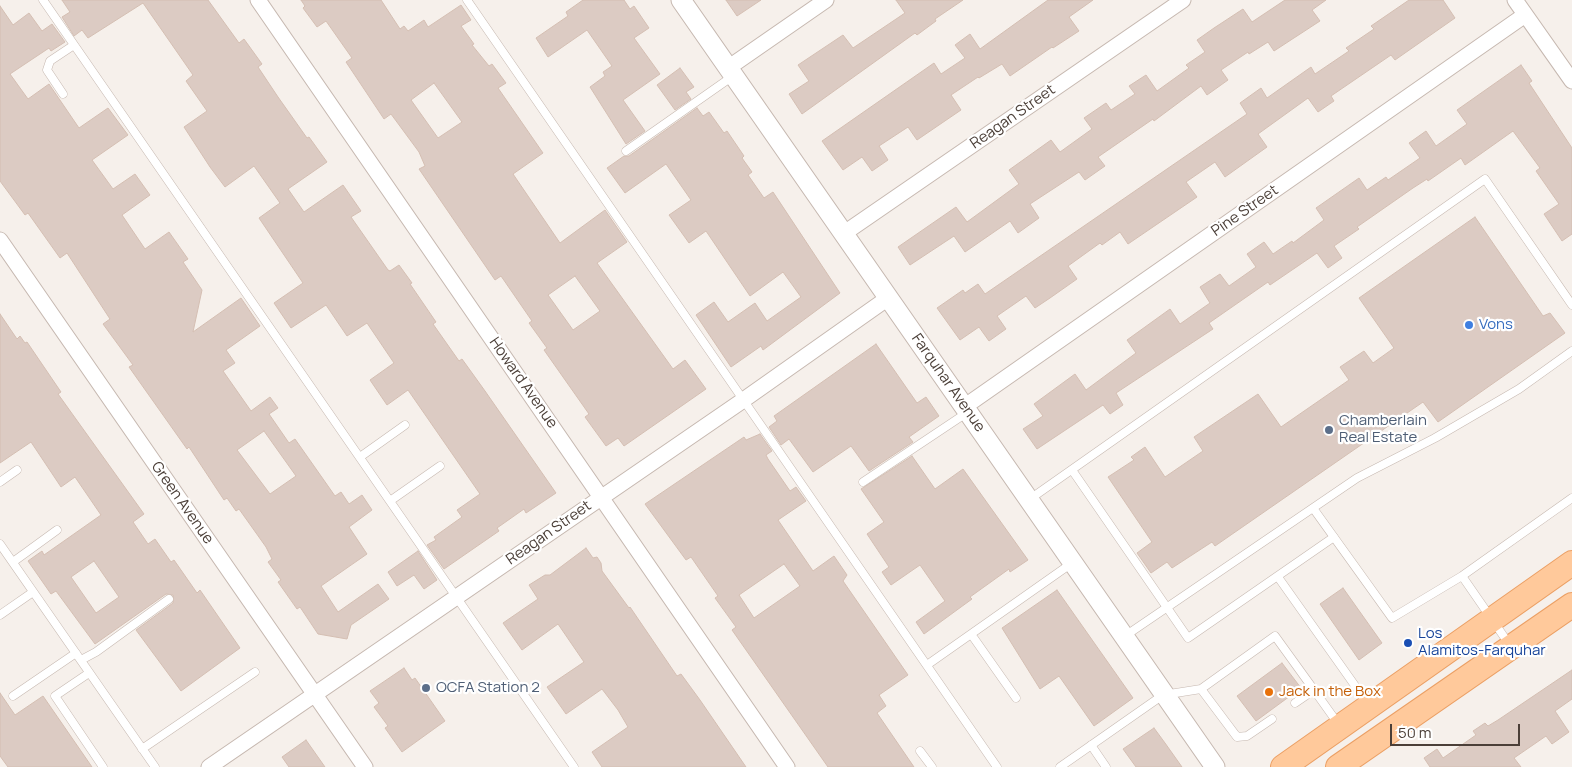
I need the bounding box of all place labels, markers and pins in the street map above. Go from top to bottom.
place label: Vons [1479,316,1513,334]
marker: Vons [1463,319,1475,331]
place label: Chamberlain Real Estate [1339,412,1427,447]
marker: Chamberlain Real Estate [1323,424,1335,436]
place label: Los Alamitos-Farquhar [1418,625,1546,660]
marker: Los Alamitos-Farquhar [1402,637,1414,649]
place label: OCFA Station 2 [436,679,540,697]
marker: OCFA Station 2 [420,682,432,694]
place label: Jack in the Box [1279,683,1381,701]
marker: Jack in the Box [1263,686,1275,698]

